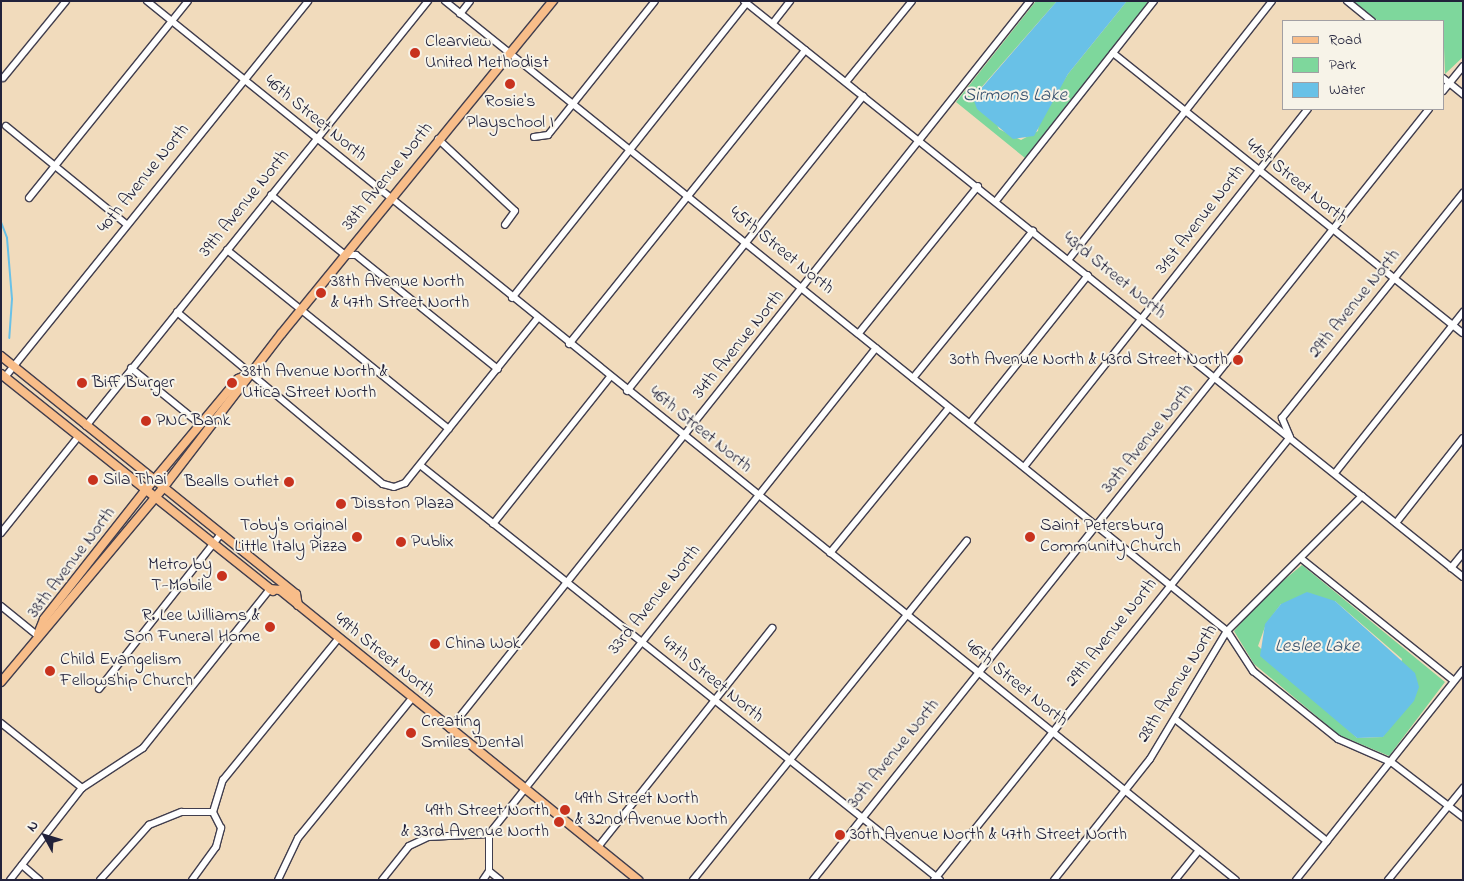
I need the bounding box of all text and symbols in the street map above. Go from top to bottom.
legend [1282,20,1444,110]
text: Road [1329,29,1362,51]
place label: Clearview United Methodist [425,32,549,74]
marker: Clearview United Methodist [409,47,421,59]
text: Park [1329,54,1356,76]
street label: 46th Street North [259,71,371,167]
marker: Rosie's Playschool I [504,78,516,90]
text: Water [1329,79,1365,101]
water label: Sirmons Lake [963,85,1067,107]
place label: Rosie's Playschool I [466,92,554,134]
street label: 38th Avenue North [338,118,438,236]
street label: 40th Avenue North [93,120,195,238]
street label: 41st Street North [1241,134,1351,230]
street label: 39th Avenue North [195,146,295,262]
street label: 31st Avenue North [1152,161,1250,279]
street label: 45th Street North [724,202,838,300]
street label: 43rd Street North [1058,228,1170,324]
street label: 29th Avenue North [1305,245,1405,363]
place label: 38th Avenue North & 47th Street North [331,272,469,314]
street label: 34th Avenue North [688,286,790,404]
marker: 38th Avenue North & 47th Street North [315,287,327,299]
place label: 30th Avenue North & 43rd Street North [950,349,1228,371]
marker: 30th Avenue North & 43rd Street North [1232,354,1244,366]
place label: 38th Avenue North & Utica Street North [242,362,388,404]
place label: Biff Burger [92,372,174,394]
marker: Biff Burger [76,377,88,389]
marker: 38th Avenue North & Utica Street North [226,377,238,389]
street label: 30th Avenue North [1097,380,1199,498]
street label: 46th Street North [644,382,756,478]
place label: PNC Bank [156,410,230,432]
marker: PNC Bank [140,415,152,427]
place label: Sila Thai [103,469,167,491]
place label: Bealls Outlet [184,471,279,493]
marker: Sila Thai [87,474,99,486]
marker: Bealls Outlet [283,476,295,488]
place label: Disston Plaza [351,493,454,515]
marker: Disston Plaza [335,498,347,510]
street label: 38th Avenue North [23,503,121,623]
place label: Toby's Original Little Italy Pizza [235,516,347,558]
place label: Saint Petersburg Community Church [1040,516,1181,558]
marker: Toby's Original Little Italy Pizza [351,531,363,543]
place label: Publix [411,531,454,553]
marker: Saint Petersburg Community Church [1024,531,1036,543]
marker: Publix [395,536,407,548]
street label: 33rd Avenue North [604,541,706,659]
place label: Metro by T-Mobile [148,555,212,598]
marker: Metro by T-Mobile [216,570,228,582]
street label: 29th Avenue North [1062,574,1162,692]
place label: R. Lee Williams & Son Funeral Home [123,606,260,649]
street label: 49th Street North [329,609,439,703]
marker: R. Lee Williams & Son Funeral Home [264,621,276,633]
street label: 28th Avenue North [1133,621,1223,747]
street label: 47th Street North [656,632,768,728]
place label: China Wok [445,633,520,655]
street label: 46th Street North [960,636,1072,732]
water label: Leslee Lake [1275,636,1359,658]
marker: China Wok [429,638,441,650]
place label: Child Evangelism Fellowship Church [60,650,193,692]
marker: Child Evangelism Fellowship Church [44,665,56,677]
street label: 30th Avenue North [843,695,945,813]
place label: Creating Smiles Dental [421,712,523,754]
marker: Creating Smiles Dental [405,727,417,739]
place label: 49th Street North & 32nd Avenue North [575,789,728,832]
place label: 49th Street North & 33rd Avenue North [401,801,549,844]
marker: 49th Street North & 32nd Avenue North [559,804,571,816]
north arrow [20,811,70,861]
text: N [22,816,44,837]
marker: 49th Street North & 33rd Avenue North [553,816,565,828]
place label: 30th Avenue North & 47th Street North [850,824,1127,846]
marker: 30th Avenue North & 47th Street North [834,829,846,841]

